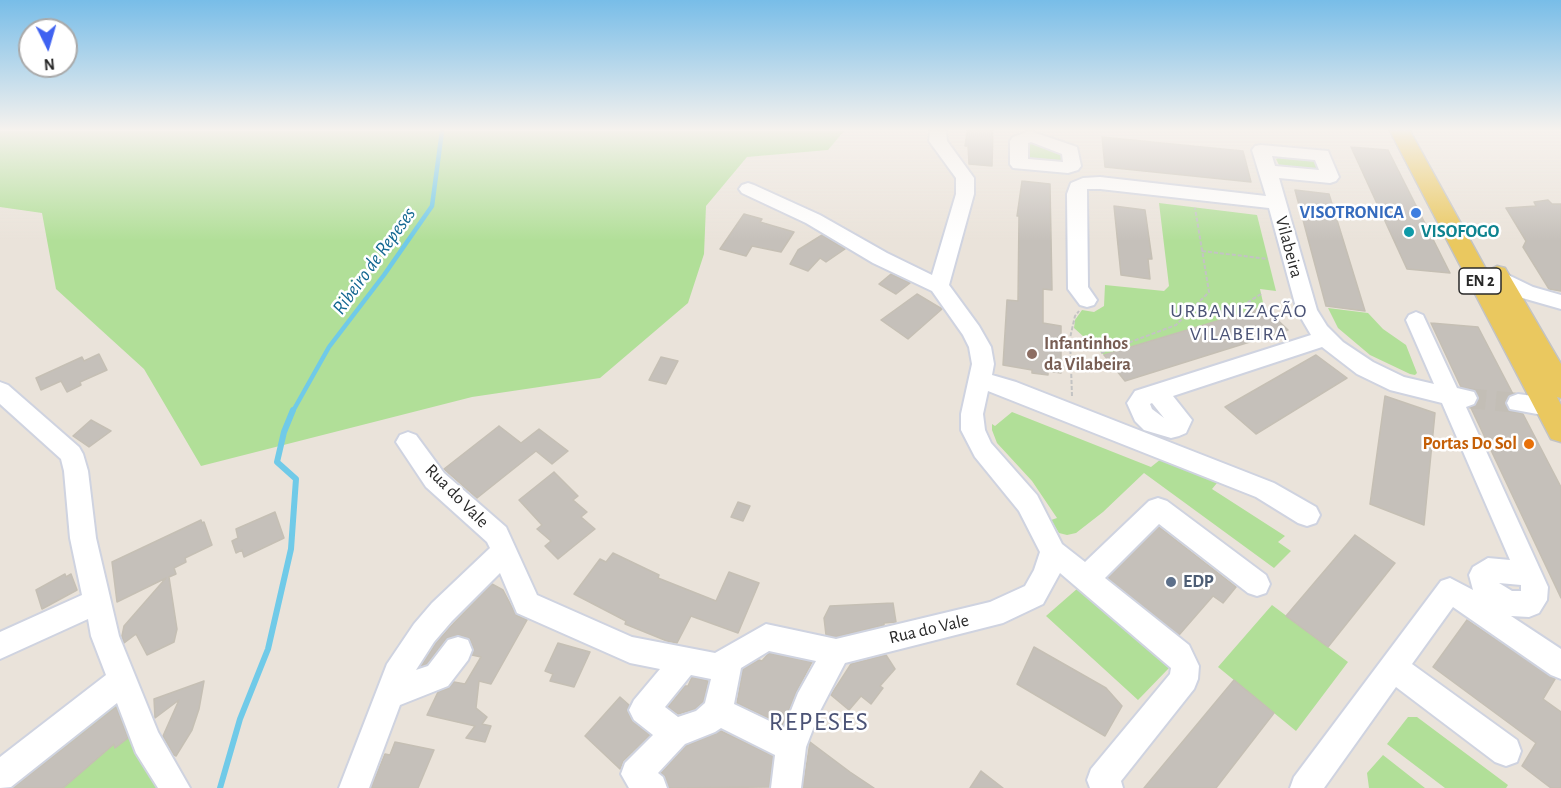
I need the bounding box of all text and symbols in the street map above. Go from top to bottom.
north arrow [18,18,78,78]
text: N [43,55,56,72]
place label: VISOTRONICA [1300,202,1404,224]
water label: Ribeiro de Repeses [327,203,421,319]
marker: VISOTRONICA [1409,206,1423,220]
street label: Vilabeira [1270,214,1308,280]
place label: VISOFOGO [1421,221,1499,243]
marker: VISOFOGO [1402,225,1416,239]
road number: EN 2 [1459,268,1501,294]
district label: URBANIZAÇÃO VILABEIRA [1170,299,1308,346]
place label: Infantinhos da Vilabeira [1044,333,1131,376]
marker: Infantinhos da Vilabeira [1025,347,1039,361]
place label: Portas Do Sol [1422,433,1517,455]
marker: Portas Do Sol [1522,437,1536,451]
street label: Rua do Vale [421,460,493,532]
place label: EDP [1183,571,1214,593]
marker: EDP [1164,575,1178,589]
street label: Rua do Vale [887,609,971,649]
district label: REPESES [769,706,869,738]

